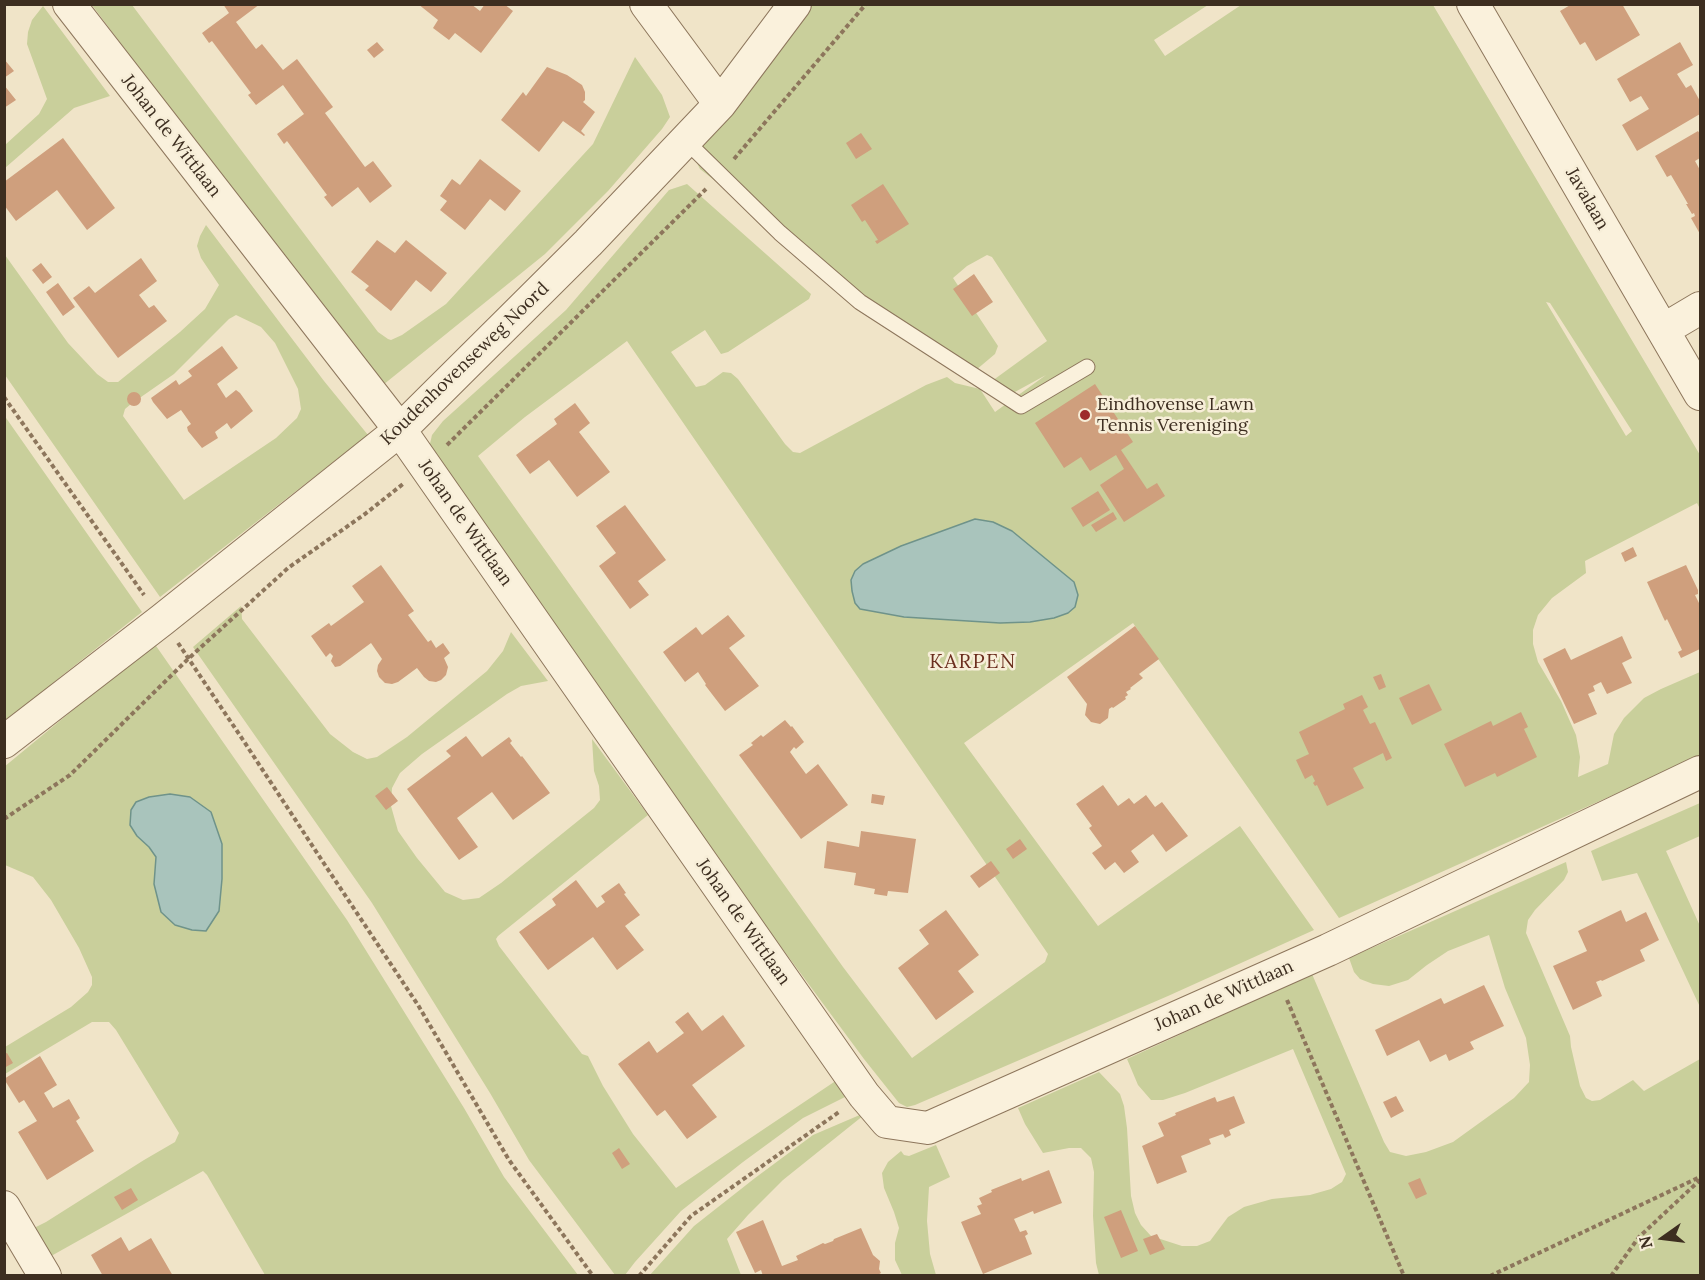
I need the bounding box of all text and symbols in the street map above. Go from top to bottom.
street label: Johan de Wittlaan [116,70,226,202]
street label: Javalaan [1561,164,1613,234]
street label: Koudenhovenseweg Noord [376,278,554,450]
place label: Eindhovense Lawn Tennis Vereniging [1097,394,1254,436]
marker: Eindhovense Lawn Tennis Vereniging [1078,408,1092,422]
street label: Johan de Wittlaan [413,456,517,590]
district label: KARPEN [929,650,1017,674]
street label: Johan de Wittlaan [691,855,795,989]
street label: Johan de Wittlaan [1151,956,1297,1036]
north arrow [1633,1208,1693,1268]
text: N [1634,1234,1657,1251]

